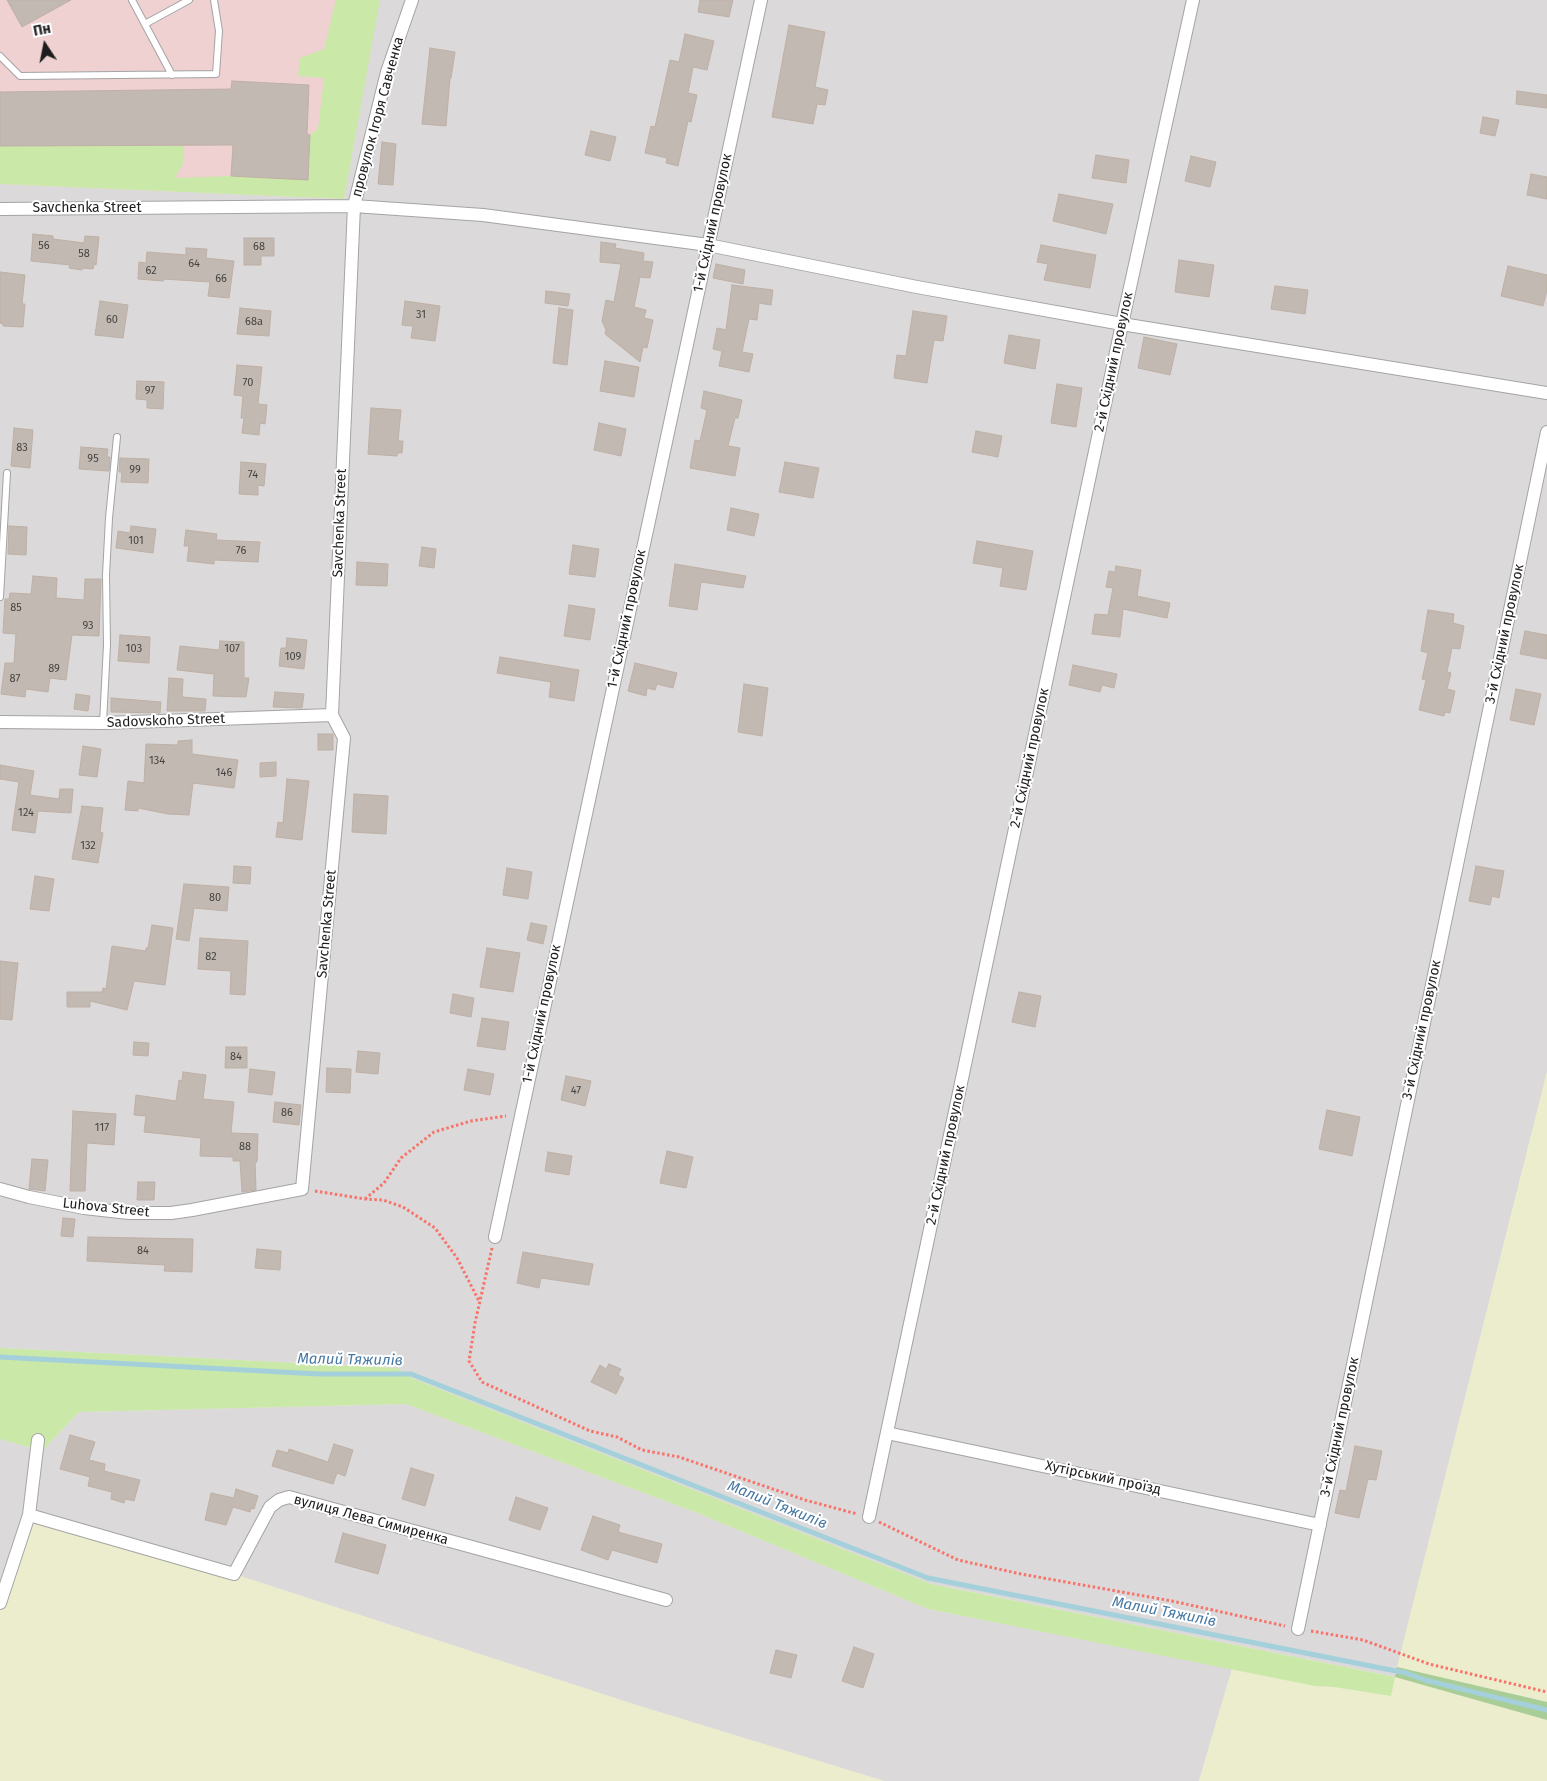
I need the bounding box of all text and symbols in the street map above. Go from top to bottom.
north arrow [20,20,70,70]
text: Пн [32,20,52,40]
street label: провулок Ігоря Савченка [348,35,408,199]
street label: 1-й Східний провулок [690,152,736,294]
street label: Savchenka Street [33,200,141,216]
house number: 56 [38,239,50,253]
house number: 68 [253,240,265,254]
house number: 58 [78,247,90,261]
house number: 64 [188,257,200,271]
house number: 62 [145,264,157,278]
house number: 66 [215,272,227,286]
street label: 2-й Східний провулок [1091,291,1137,433]
house number: 31 [416,308,426,322]
house number: 60 [106,313,118,327]
house number: 68а [245,315,263,329]
house number: 70 [243,376,253,390]
house number: 97 [145,384,155,398]
house number: 83 [16,441,28,455]
house number: 95 [87,452,99,466]
house number: 99 [129,463,141,477]
house number: 74 [248,468,258,482]
street label: Savchenka Street [330,468,350,578]
house number: 101 [128,534,144,548]
house number: 76 [236,544,246,558]
street label: 1-й Східний провулок [604,548,650,690]
street label: 3-й Східний провулок [1482,563,1528,705]
house number: 85 [10,601,22,615]
house number: 93 [82,619,94,633]
house number: 103 [126,642,142,656]
house number: 107 [224,642,240,656]
house number: 109 [285,650,301,664]
house number: 89 [48,662,60,676]
house number: 87 [10,672,20,686]
street label: 2-й Східний провулок [1007,687,1053,829]
street label: Sadovskoho Street [107,711,225,731]
house number: 134 [149,754,165,768]
house number: 146 [216,766,232,780]
house number: 124 [18,806,34,820]
house number: 132 [80,839,96,853]
street label: Savchenka Street [314,869,340,979]
house number: 80 [209,891,221,905]
street label: 1-й Східний провулок [519,943,565,1085]
house number: 82 [205,950,217,964]
street label: 3-й Східний провулок [1399,959,1445,1101]
house number: 84 [230,1050,242,1064]
house number: 47 [571,1084,581,1098]
street label: 2-й Східний провулок [923,1084,969,1226]
house number: 86 [281,1106,293,1120]
house number: 117 [95,1121,109,1135]
house number: 88 [239,1140,251,1154]
street label: Luhova Street [62,1195,150,1221]
house number: 84 [137,1244,149,1258]
water label: Малий Тяжилів [297,1350,403,1370]
street label: 3-й Східний провулок [1317,1356,1363,1498]
street label: Хутірський проїзд [1044,1458,1162,1498]
water label: Малий Тяжилів [725,1477,829,1533]
street label: вулиця Лева Симиренка [292,1491,450,1549]
water label: Малий Тяжилів [1111,1593,1217,1631]

